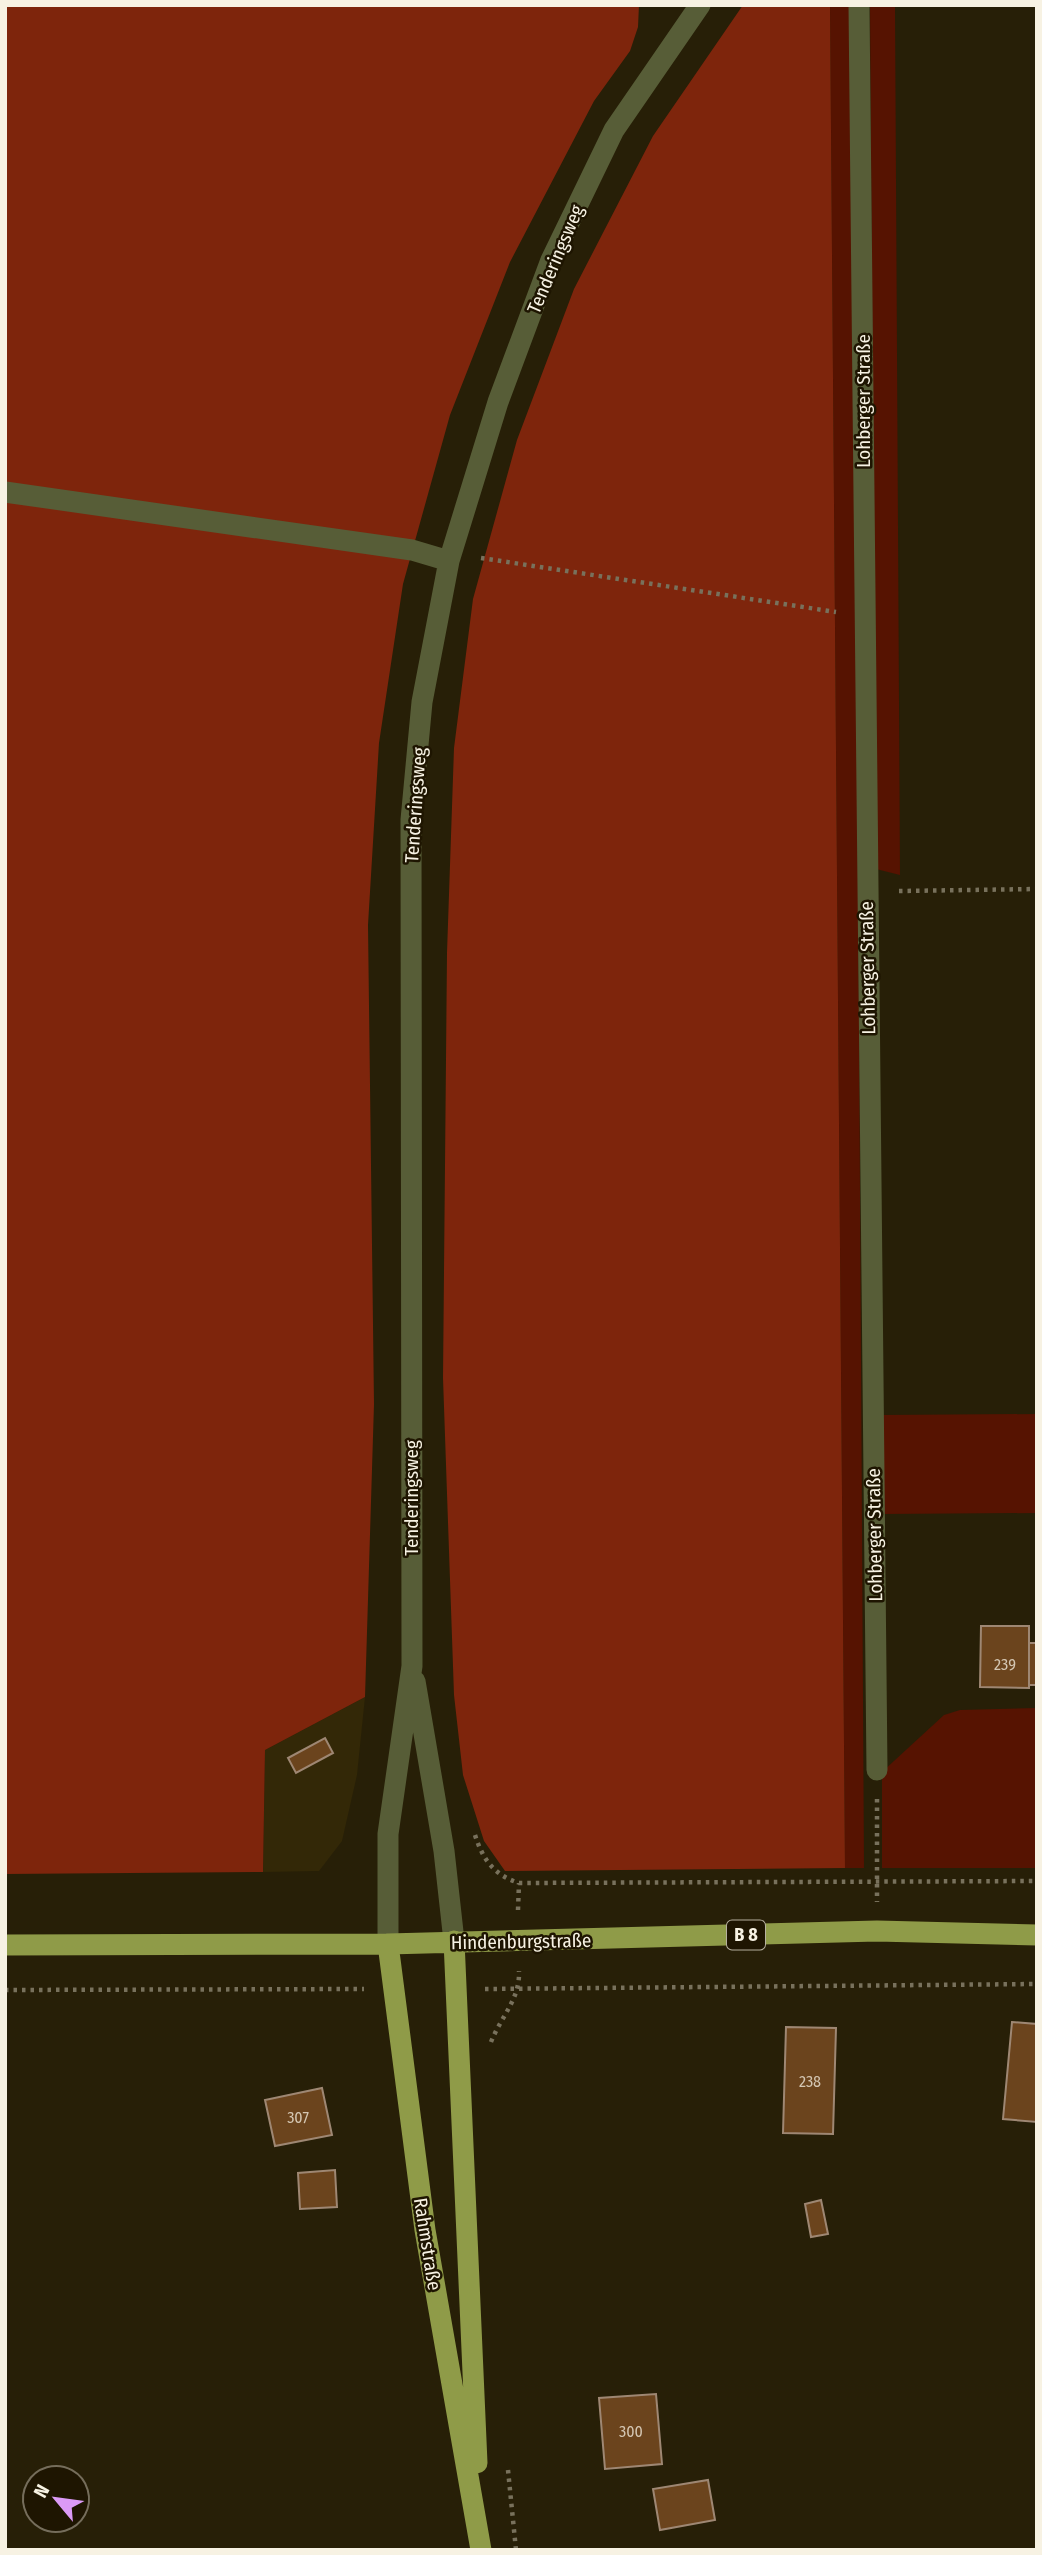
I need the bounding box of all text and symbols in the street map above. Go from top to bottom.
street label: Tenderingsweg [522,201,589,317]
street label: Lohberger Straße [852,334,875,468]
street label: Tenderingsweg [400,746,431,864]
street label: Lohberger Straße [855,901,880,1035]
street label: Tenderingsweg [400,1440,423,1556]
street label: Lohberger Straße [862,1468,887,1602]
house number: 239 [994,1655,1016,1674]
road number: B 8 [727,1921,765,1950]
street label: Hindenburgstraße [451,1929,591,1954]
house number: 238 [799,2072,821,2091]
house number: 307 [287,2108,309,2127]
street label: Rahmstraße [409,2196,446,2292]
house number: 300 [619,2422,643,2441]
north arrow [21,2464,91,2534]
text: N [29,2480,54,2502]

